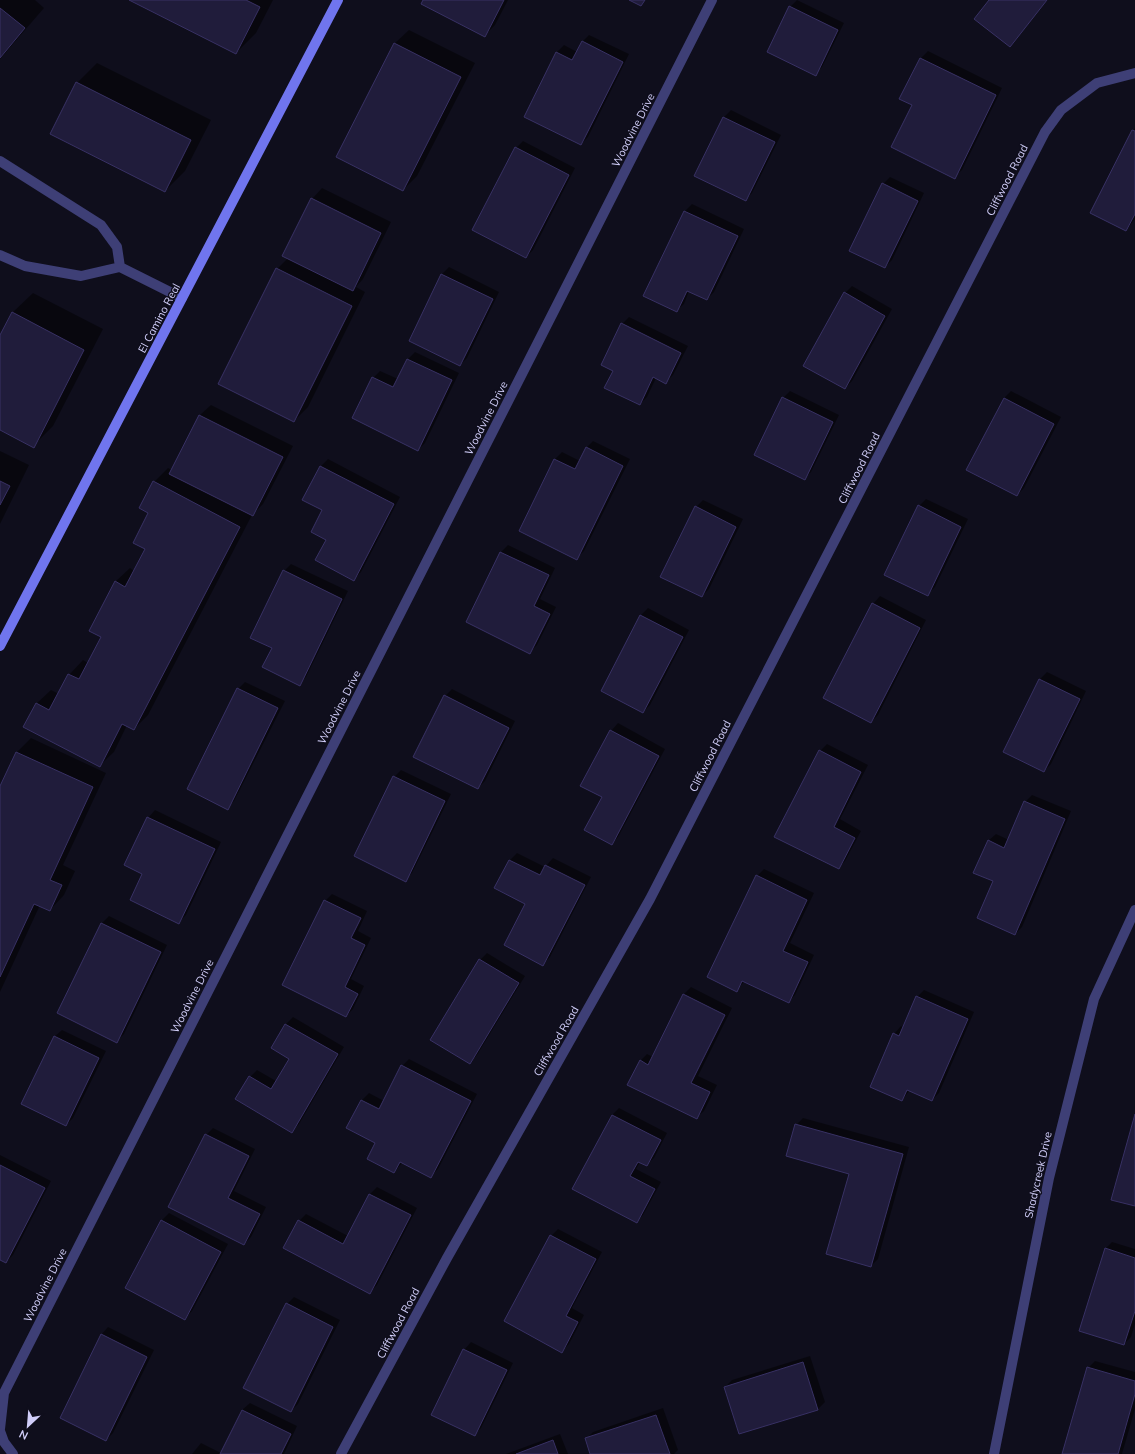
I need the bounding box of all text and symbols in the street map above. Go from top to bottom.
street label: Woodvine Drive [608,91,658,169]
street label: Cliffwood Road [983,142,1031,218]
street label: El Camino Real [135,281,183,355]
street label: Woodvine Drive [461,379,511,457]
street label: Cliffwood Road [835,430,883,506]
street label: Woodvine Drive [314,668,364,746]
street label: Cliffwood Road [686,718,734,794]
street label: Woodvine Drive [167,957,217,1035]
street label: Cliffwood Road [530,1004,582,1078]
street label: Shadycreek Drive [1021,1130,1055,1220]
street label: Woodvine Drive [20,1246,70,1324]
street label: Cliffwood Road [373,1285,423,1361]
north arrow [8,1406,48,1446]
text: N [17,1427,30,1443]

